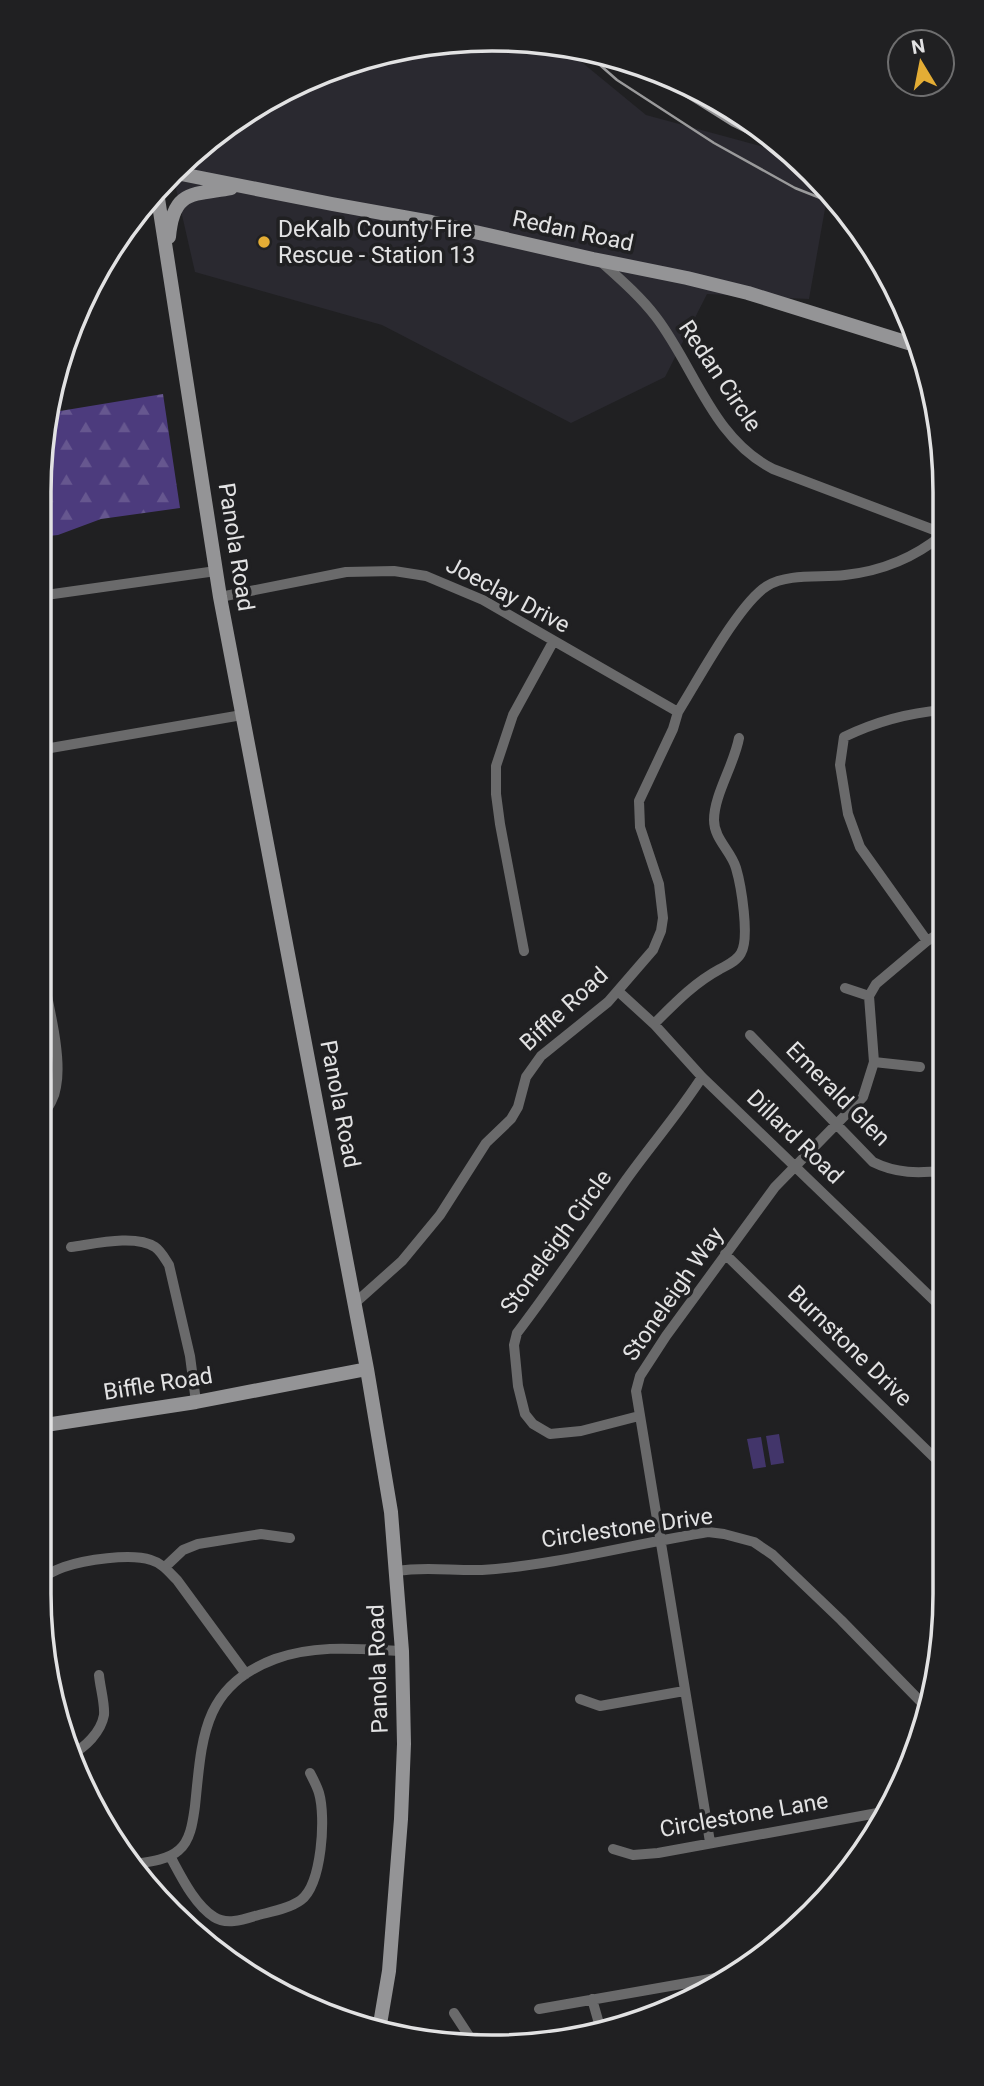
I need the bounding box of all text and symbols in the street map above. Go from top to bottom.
north arrow [886,28,956,98]
text: N [910,34,927,59]
street label: Redan Road [510,205,636,257]
place label: DeKalb County Fire Rescue - Station 13 [278,216,475,269]
marker: DeKalb County Fire Rescue - Station 13 [256,234,272,250]
street label: Redan Circle [673,315,767,437]
street label: Panola Road [213,481,259,613]
street label: Joeclay Drive [442,551,574,639]
street label: Biffle Road [514,962,614,1056]
street label: Emerald Glen [780,1036,896,1152]
street label: Panola Road [314,1038,366,1170]
street label: Dillard Road [741,1084,849,1190]
street label: Stoneleigh Circle [495,1165,617,1319]
street label: Stoneleigh Way [617,1222,729,1366]
street label: Burnstone Drive [782,1280,918,1412]
street label: Biffle Road [101,1362,215,1406]
street label: Circlestone Drive [540,1503,714,1553]
street label: Panola Road [362,1604,394,1734]
street label: Circlestone Lane [658,1787,830,1843]

